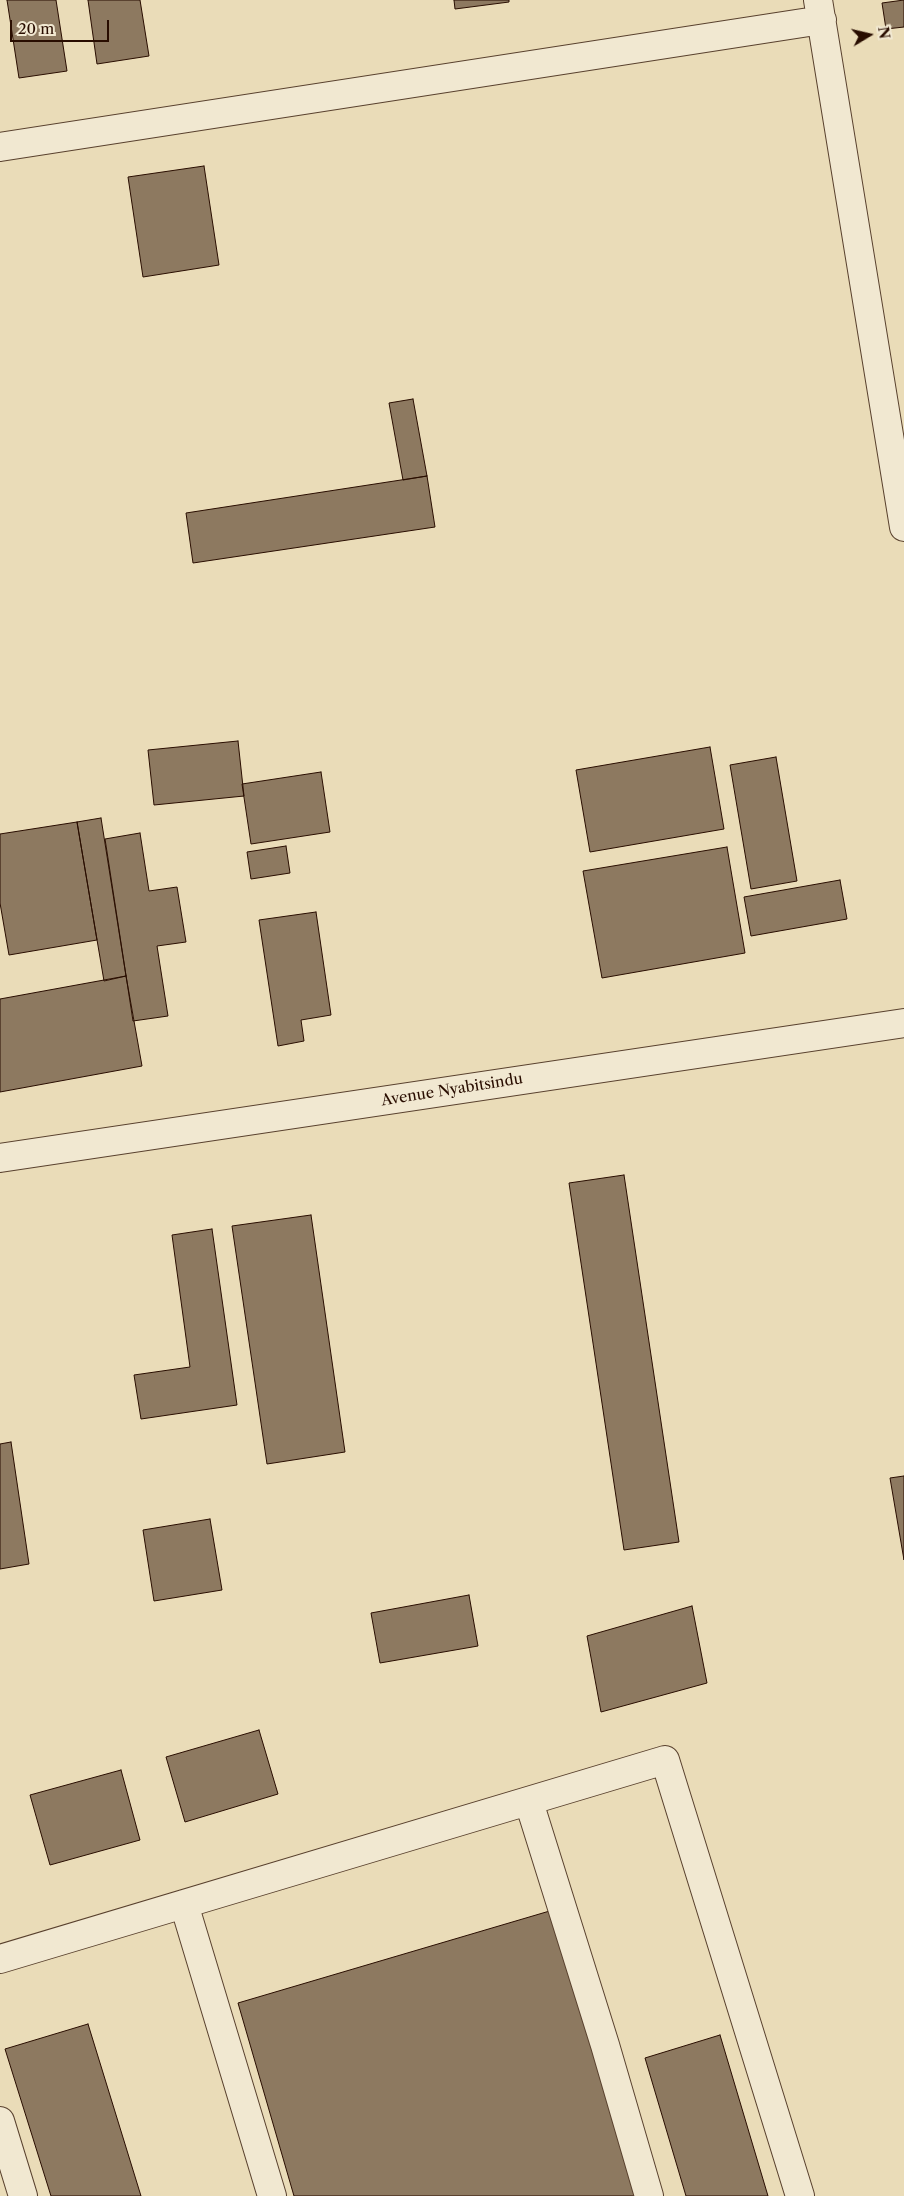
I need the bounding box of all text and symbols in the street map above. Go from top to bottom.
scale bar [12,10,111,42]
north arrow [844,10,894,60]
text: 20 m [18,19,54,38]
text: N [874,25,894,40]
street label: Avenue Nyabitsindu [380,1070,524,1110]

